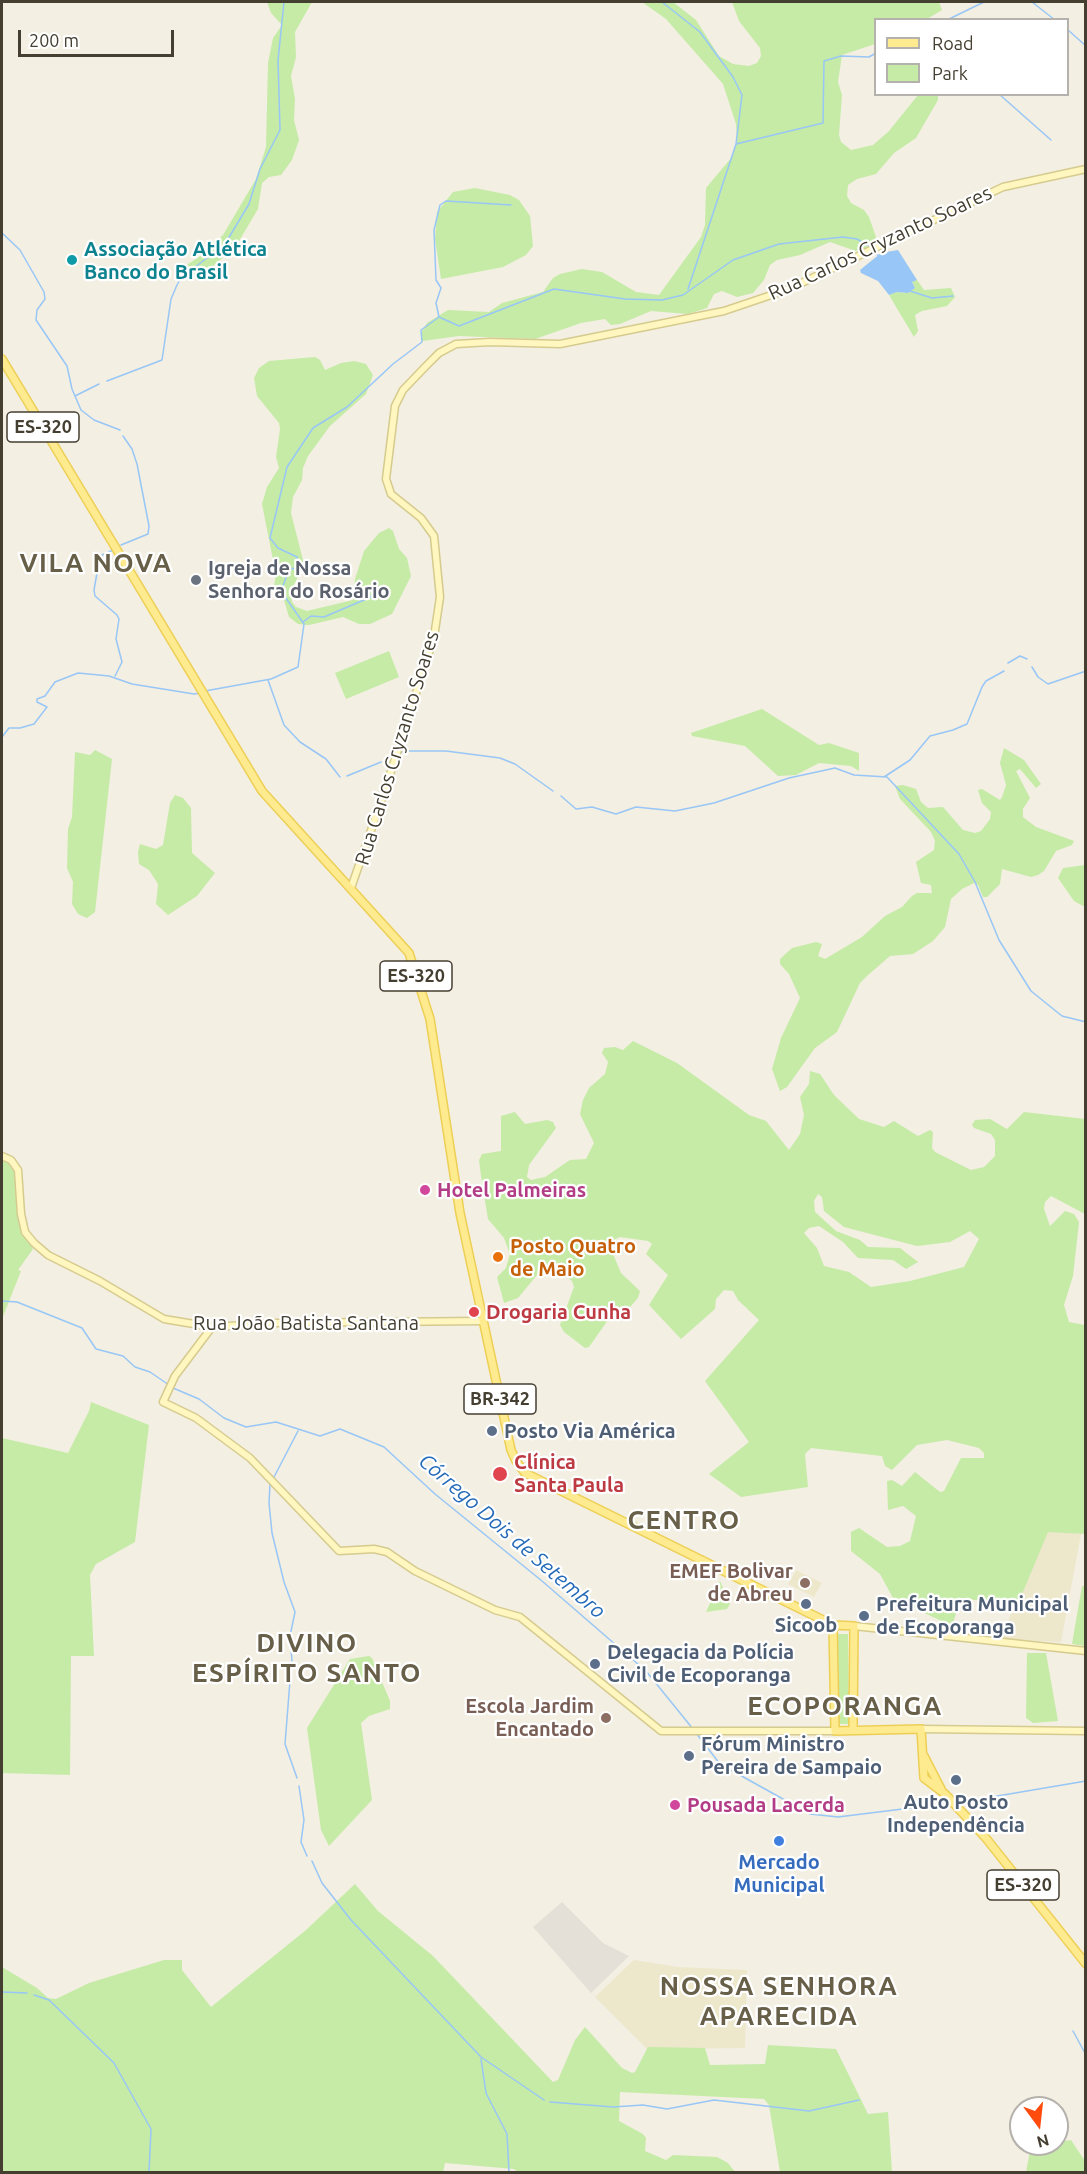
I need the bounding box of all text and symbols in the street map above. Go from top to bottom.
scale bar [21,18,177,56]
legend [874,18,1069,96]
text: 200 m [29,30,79,50]
text: Road [932,33,974,53]
text: Park [932,63,968,83]
street label: Rua Carlos Cryzanto Soares [764,181,996,305]
place label: Associação Atlética Banco do Brasil [84,237,267,284]
marker: Associação Atlética Banco do Brasil [65,253,79,267]
road number: ES-320 [7,412,79,442]
district label: VILA NOVA [19,547,173,579]
place label: Igreja de Nossa Senhora do Rosário [208,556,390,603]
marker: Igreja de Nossa Senhora do Rosário [189,573,203,587]
street label: Rua Carlos Cryzanto Soares [350,628,444,868]
road number: ES-320 [380,961,452,991]
place label: Hotel Palmeiras [437,1178,586,1202]
marker: Hotel Palmeiras [418,1183,432,1197]
place label: Posto Quatro de Maio [510,1234,636,1281]
marker: Posto Quatro de Maio [491,1250,505,1264]
place label: Drogaria Cunha [486,1300,631,1324]
marker: Drogaria Cunha [467,1305,481,1319]
street label: Rua João Batista Santana [193,1311,419,1335]
road number: BR-342 [464,1384,536,1414]
place label: Posto Via América [504,1419,676,1443]
marker: Posto Via América [485,1424,499,1438]
water label: Córrego Dois de Setembro [414,1448,610,1624]
place label: Clínica Santa Paula [514,1450,624,1497]
marker: Clínica Santa Paula [491,1465,509,1483]
district label: CENTRO [627,1504,741,1536]
place label: EMEF Bolivar de Abreu [669,1559,793,1606]
marker: EMEF Bolivar de Abreu [798,1576,812,1590]
place label: Prefeitura Municipal de Ecoporanga [876,1592,1068,1639]
marker: Sicoob [799,1597,813,1611]
marker: Prefeitura Municipal de Ecoporanga [857,1609,871,1623]
place label: Sicoob [775,1613,837,1637]
district label: DIVINO ESPÍRITO SANTO [192,1627,422,1688]
place label: Delegacia da Polícia Civil de Ecoporanga [607,1640,794,1687]
marker: Delegacia da Polícia Civil de Ecoporanga [588,1657,602,1671]
district label: ECOPORANGA [747,1690,943,1722]
place label: Escola Jardim Encantado [465,1694,594,1741]
marker: Escola Jardim Encantado [599,1711,613,1725]
place label: Fórum Ministro Pereira de Sampaio [701,1732,882,1779]
marker: Fórum Ministro Pereira de Sampaio [682,1749,696,1763]
marker: Auto Posto Independência [949,1773,963,1787]
place label: Auto Posto Independência [887,1790,1025,1837]
place label: Pousada Lacerda [687,1793,845,1817]
marker: Pousada Lacerda [668,1798,682,1812]
marker: Mercado Municipal [772,1834,786,1848]
place label: Mercado Municipal [733,1850,825,1897]
road number: ES-320 [987,1870,1059,1900]
district label: NOSSA SENHORA APARECIDA [660,1970,898,2032]
north arrow [1009,2096,1069,2156]
text: N [1035,2131,1051,2152]

